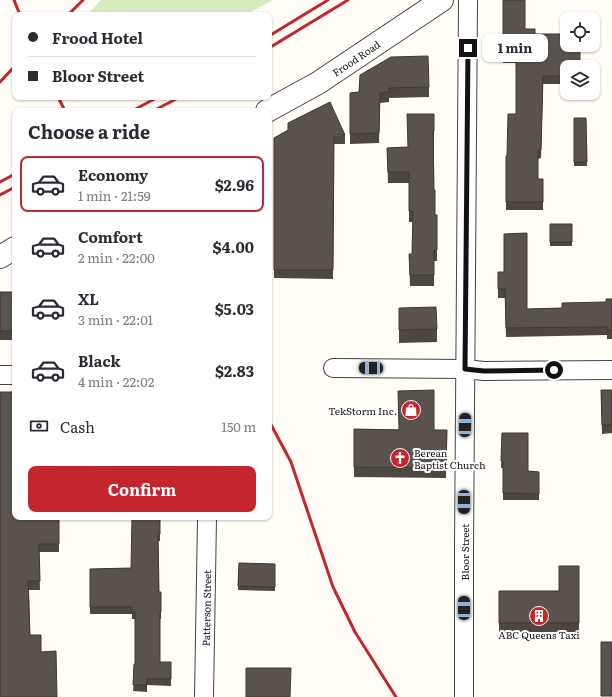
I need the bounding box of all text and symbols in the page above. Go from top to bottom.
map controls [560,12,600,100]
button: locate [560,12,600,52]
text: Frood Hotel [52,26,143,49]
callout: 1 min [482,34,548,62]
street label: Frood Road [329,36,383,80]
text: 1 min [498,38,532,57]
route end [459,39,477,57]
button: layers [560,60,600,100]
text: Bloor Street [52,64,144,87]
text: Choose a ride [28,118,150,145]
text: Economy [78,163,148,186]
icon: car [30,166,66,202]
text: $2.96 [215,173,254,196]
text: 1 min · 21:59 [78,186,151,205]
text: Comfort [78,225,143,248]
icon: car [30,228,66,264]
text: $4.00 [213,235,254,258]
text: 2 min · 22:00 [78,248,155,267]
text: XL [78,287,99,310]
icon: car [30,290,66,326]
text: $5.03 [215,297,254,320]
text: 3 min · 22:01 [78,310,153,329]
text: Black [78,349,121,372]
icon: car [30,352,66,388]
text: $2.83 [215,359,254,382]
route start [545,361,563,379]
car [359,362,383,374]
text: 4 min · 22:02 [78,372,154,391]
shop icon: TekStorm Inc. [400,399,422,421]
place label: TekStorm Inc. [328,403,397,418]
car [459,413,471,437]
icon: cash [28,415,50,437]
text: Cash [60,415,95,438]
text: 150 m [221,417,256,436]
place label: Berean Baptist Church [414,445,486,472]
church icon: Berean Baptist Church [389,447,411,469]
button: Confirm [28,466,256,512]
car [458,490,470,514]
street label: Bloor Street [457,524,472,580]
street label: Patterson Street [198,570,214,646]
car [458,596,470,620]
building icon: ABC Queens Taxi [528,605,550,627]
place label: ABC Queens Taxi [498,627,580,642]

